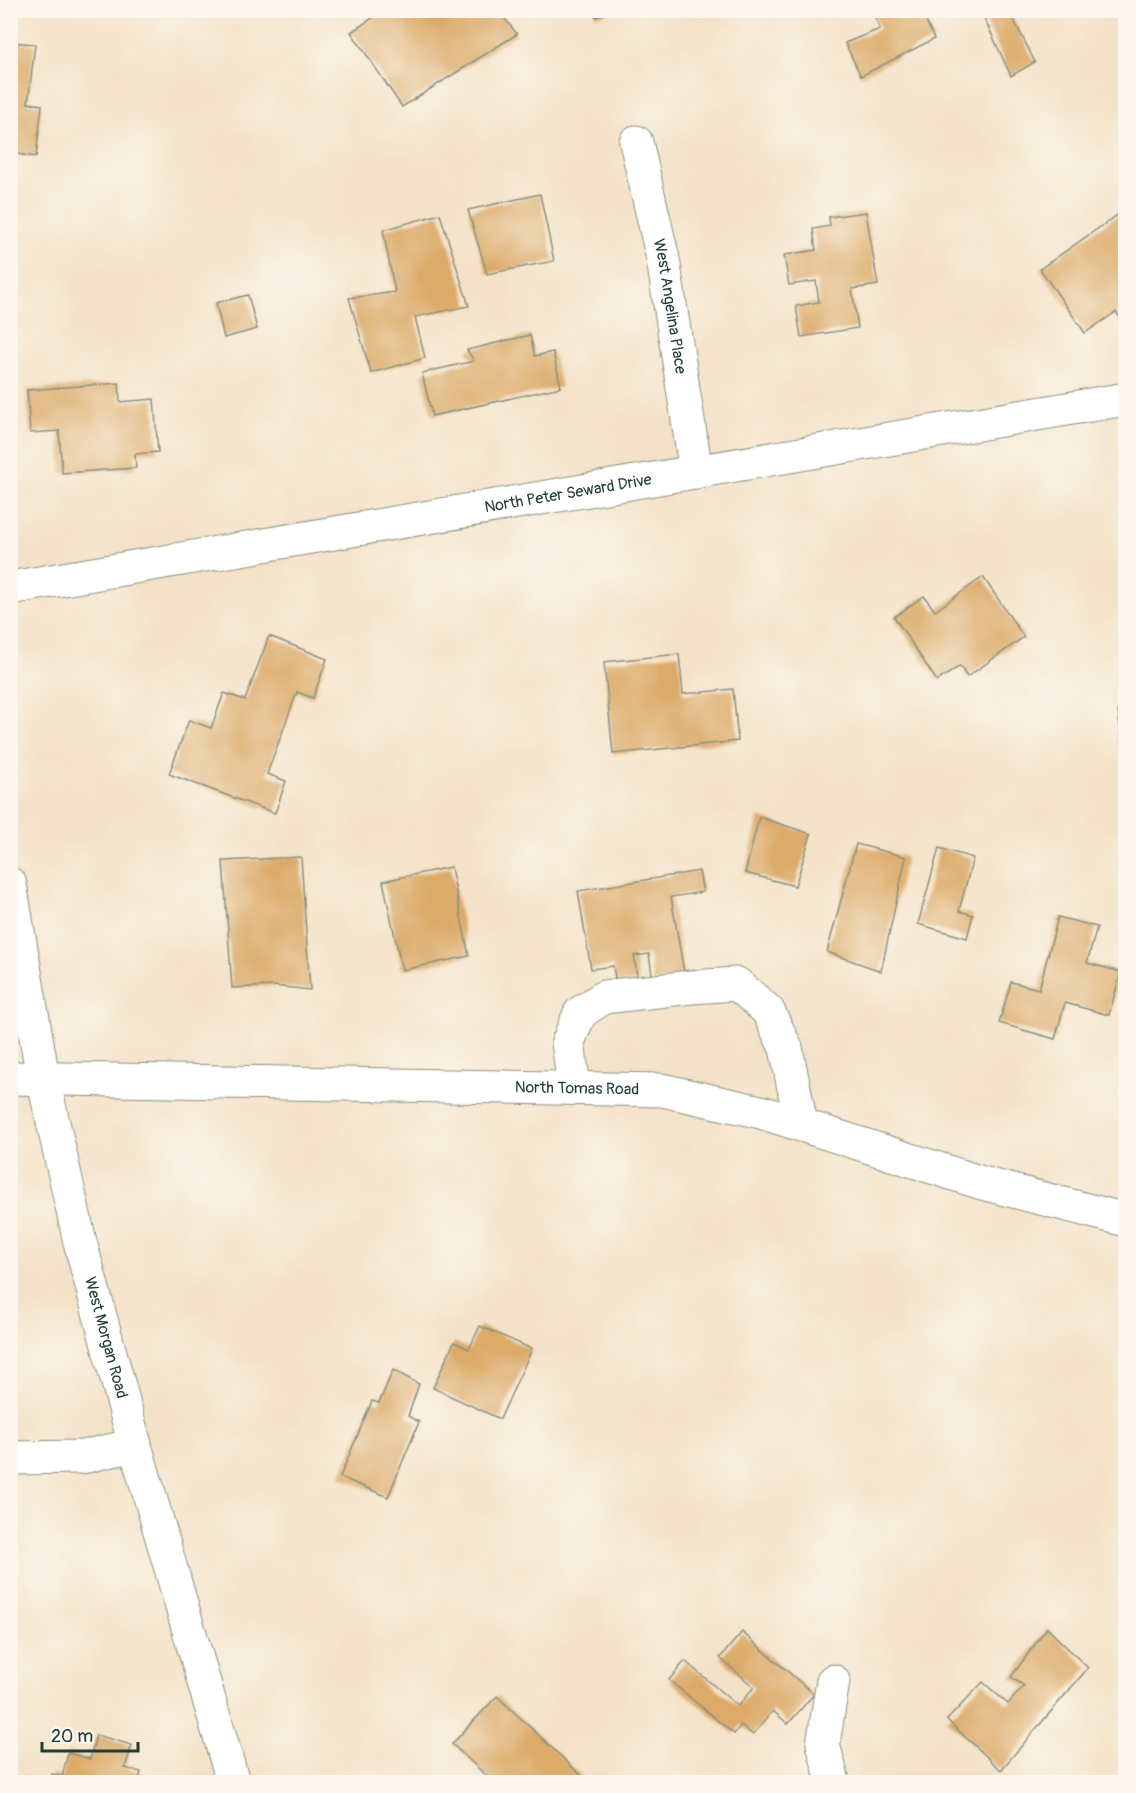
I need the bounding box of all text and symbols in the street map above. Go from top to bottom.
street label: West Angelina Place [649,237,691,376]
street label: North Peter Seward Drive [483,469,653,517]
street label: North Tomas Road [515,1077,639,1100]
street label: West Morgan Road [80,1275,132,1401]
scale bar [42,1715,138,1753]
text: 20 m [51,1725,93,1748]

